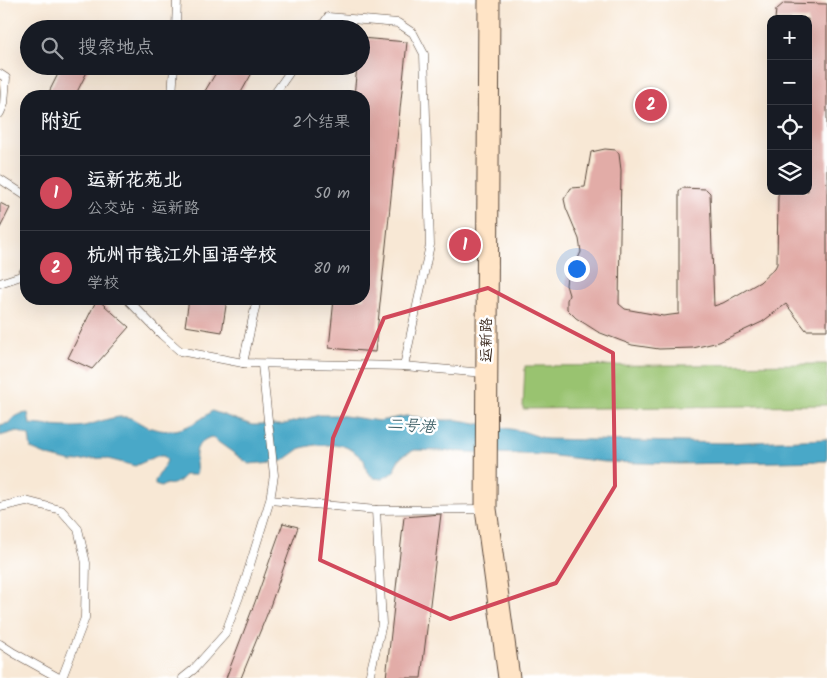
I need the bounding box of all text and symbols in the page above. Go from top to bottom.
map controls [767,15,812,195]
button: + [767,15,812,60]
search box [20,20,370,75]
text: 搜索地点 [78,33,154,63]
icon: search [38,34,66,62]
button: − [767,60,812,105]
pin: 2 [635,86,667,124]
button: locate [767,105,812,150]
text: 附近 [40,106,82,139]
text: 2个结果 [293,110,350,135]
button: layers [767,150,812,195]
text: 运新花苑北 [87,166,182,196]
text: 1 [54,181,58,206]
text: 50 m [314,181,350,206]
text: 公交站 · 运新路 [87,196,200,221]
pin: 1 [449,226,481,264]
text: 杭州市钱江外国语学校 [87,241,277,271]
text: 2 [51,256,61,281]
text: 80 m [313,256,350,281]
your location [564,256,590,282]
text: 学校 [87,271,119,296]
street label: 运新路 [475,317,499,363]
water label: 二号港 [386,412,438,440]

